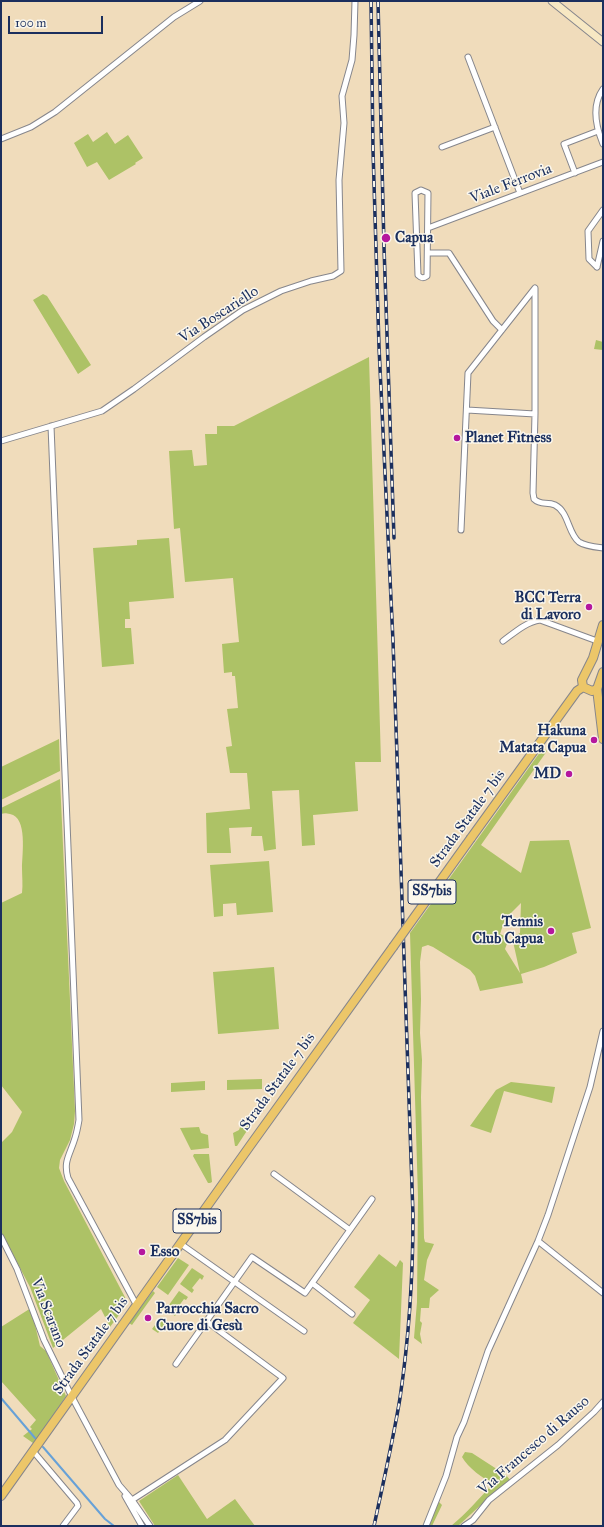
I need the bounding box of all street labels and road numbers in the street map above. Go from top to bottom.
street label: Viale Ferrovia [467,160,555,208]
street label: Via Boscariello [176,283,262,347]
street label: Strada Statale 7 bis [426,767,510,871]
road number: SS7bis [408,880,456,904]
street label: Strada Statale 7 bis [236,1030,320,1134]
road number: SS7bis [173,1209,221,1233]
street label: Via Scarano [26,1276,70,1350]
street label: Strada Statale 7 bis [49,1294,133,1398]
street label: Via Francesco di Rauso [475,1393,593,1499]

